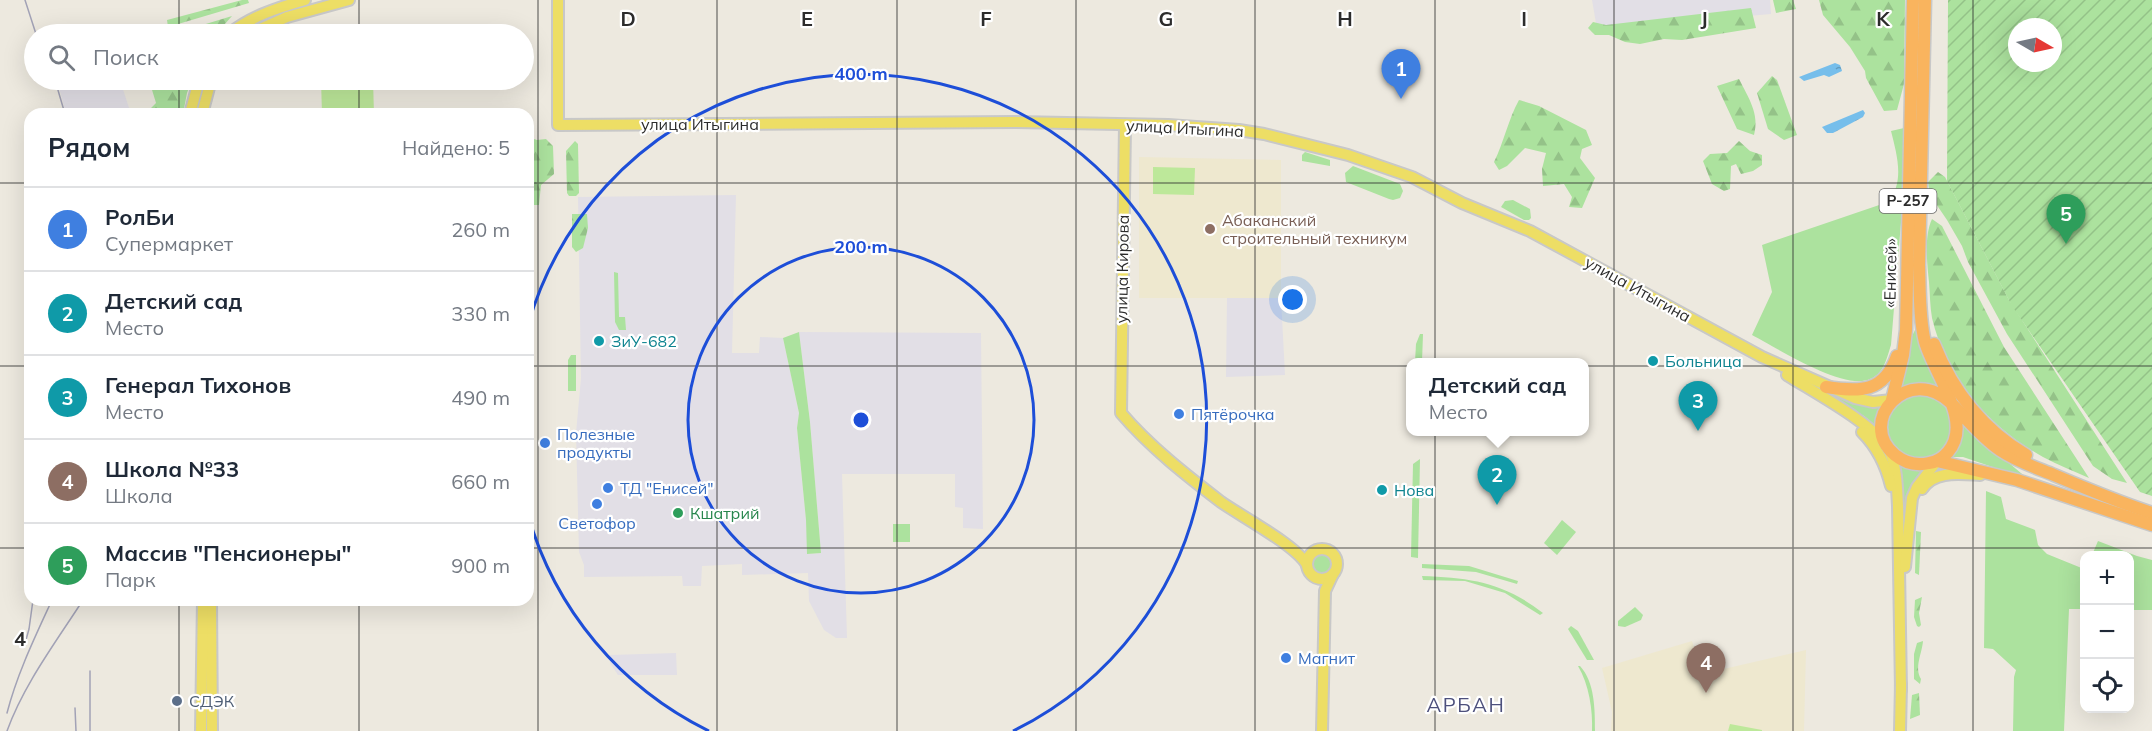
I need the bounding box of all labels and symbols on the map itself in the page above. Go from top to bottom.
text: D [620,6,636,31]
text: E [801,6,813,31]
text: F [980,6,992,31]
text: G [1159,6,1173,31]
text: H [1337,6,1353,31]
text: I [1521,6,1527,31]
text: J [1700,6,1708,31]
text: K [1876,6,1890,31]
north arrow [2008,18,2062,72]
pin: 1 [1382,50,1420,99]
text: 400 m [834,62,888,85]
street label: улица Итыгина [641,114,759,134]
street label: улица Итыгина [1126,115,1244,141]
road number: Р-257 [1880,189,1936,213]
pin: 5 [2046,194,2086,244]
place label: Абаканский строительный техникум [1222,210,1407,248]
street label: улица Кирова [1111,215,1133,323]
marker: Абаканский строительный техникум [1203,222,1217,236]
text: 200 m [834,235,888,258]
street label: «Енисей» [1879,238,1901,308]
street label: улица Итыгина [1582,252,1694,326]
your location [1278,285,1307,314]
place label: ЗиУ-682 [611,331,677,351]
marker: ЗиУ-682 [592,334,606,348]
place label: Больница [1665,351,1742,371]
marker: Больница [1646,354,1660,368]
pin: 3 [1678,382,1718,431]
place label: Пятёрочка [1191,404,1275,424]
marker: Пятёрочка [1172,407,1186,421]
centre of rings [851,410,871,430]
place label: Полезные продукты [557,424,635,462]
marker: Полезные продукты [538,436,552,450]
pin: 2 [1478,456,1516,505]
place label: ТД "Енисей" [620,478,713,498]
place label: Нова [1394,480,1434,500]
marker: ТД "Енисей" [601,481,615,495]
marker: Нова [1375,483,1389,497]
marker: Светофор [590,497,604,511]
place label: Кшатрий [690,503,759,523]
marker: Кшатрий [671,506,685,520]
place label: Светофор [558,513,636,533]
text: 4 [14,626,26,651]
pin: 4 [1686,644,1726,693]
place label: Магнит [1298,648,1356,668]
marker: Магнит [1279,651,1293,665]
place label: СДЭК [189,691,235,711]
district label: АРБАН [1427,692,1505,717]
marker: СДЭК [170,694,184,708]

